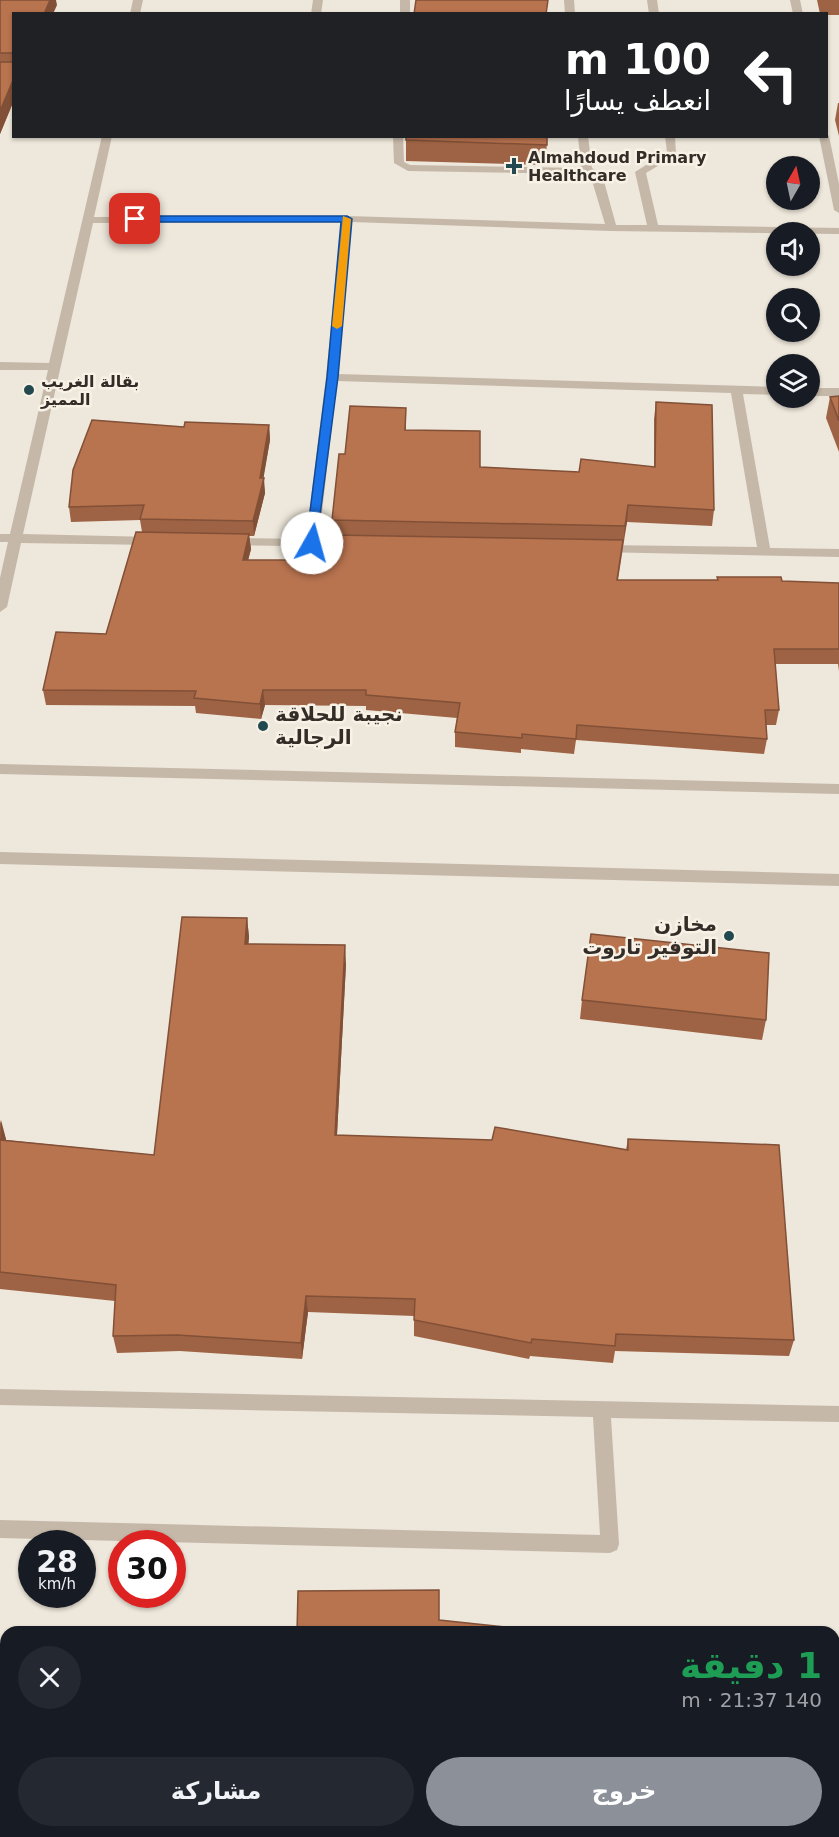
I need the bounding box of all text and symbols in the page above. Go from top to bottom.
text: 100 m [565,35,711,84]
icon: left [732,36,810,114]
text: انعطف يسارًا [564,85,711,116]
place label: Almahdoud Primary Healthcare [528,148,707,185]
north arrow [766,156,820,210]
map controls [766,156,820,408]
marker: Almahdoud Primary Healthcare [505,157,523,175]
pin [109,193,160,244]
icon: arrive [118,202,151,235]
button: sound [766,222,820,276]
button: search [766,288,820,342]
button: layers [766,354,820,408]
place label: بقالة الغريب المميز [40,372,139,409]
marker: بقالة الغريب المميز [22,383,36,397]
position arrow [280,511,344,575]
place label: نجيبة للحلاقة الرجالية [275,702,403,749]
marker: نجيبة للحلاقة الرجالية [256,719,270,733]
place label: مخازن التوفير تاروت [582,912,717,959]
marker: مخازن التوفير تاروت [722,929,736,943]
speed limit sign: 30 [108,1530,186,1608]
text: 28 [36,1544,78,1579]
text: km/h [38,1575,76,1593]
text: 1 دقيقة [680,1645,822,1686]
button: close [18,1646,81,1709]
text: 140 m · 21:37 [681,1688,822,1712]
button: مشاركة [18,1757,414,1826]
button: خروج [426,1757,822,1826]

